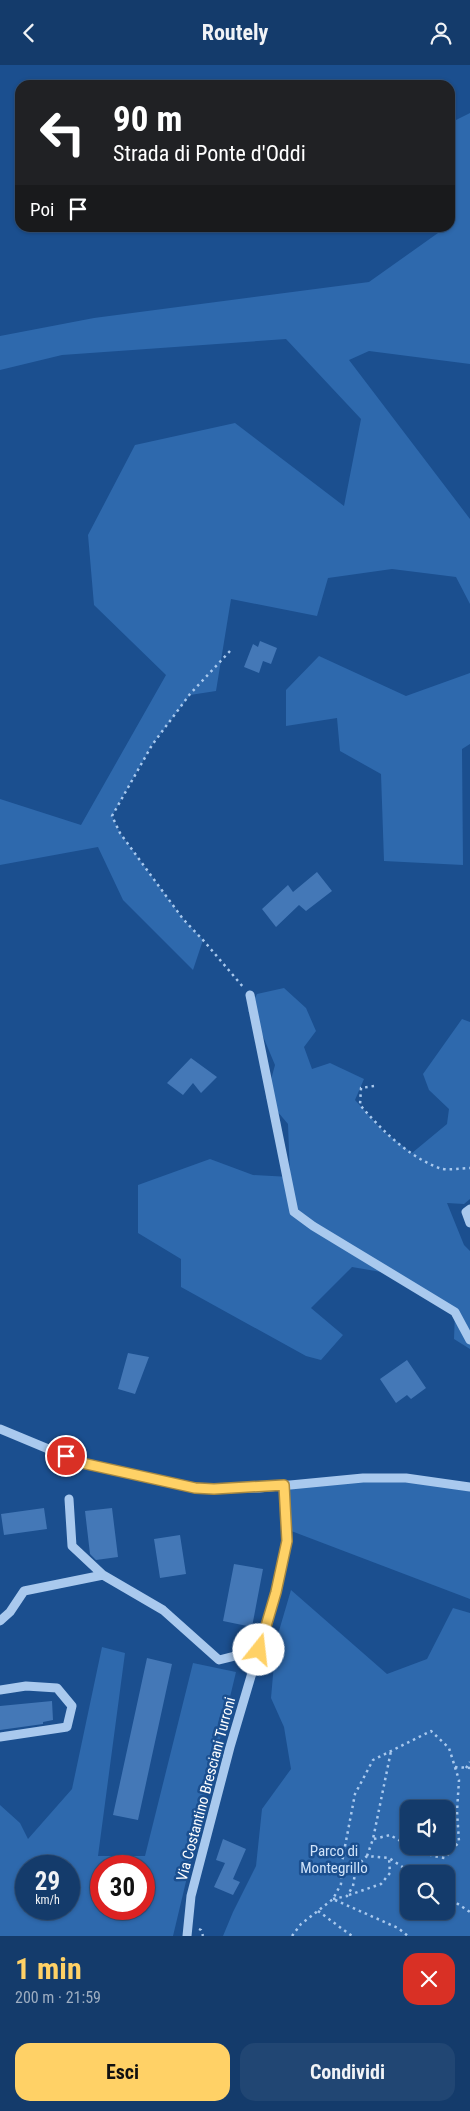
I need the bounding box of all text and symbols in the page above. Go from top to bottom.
icon: back [15,19,43,47]
icon: person [427,19,455,47]
text: Routely [202,20,268,45]
text: 90 m [113,99,182,140]
icon: left [30,100,95,165]
text: Strada di Ponte d'Oddi [113,141,306,166]
icon: arrive [64,195,92,223]
text: Poi [30,198,54,221]
pin [45,1435,87,1477]
icon: arrive [52,1442,80,1470]
position arrow [232,1623,284,1675]
street label: Via Costantino Bresciani Turroni [173,1695,239,1883]
map controls [400,1800,455,1920]
button: sound [400,1800,455,1855]
park label: Parco di Montegrillo [300,1842,368,1877]
speed limit sign: 30 [90,1855,155,1920]
button: search [400,1865,455,1920]
text: 29 [35,1867,60,1896]
text: km/h [35,1893,60,1907]
text: 1 min [15,1951,82,1986]
button: close [403,1953,455,2005]
text: 200 m · 21:59 [15,1988,101,2007]
button: Esci [15,2043,230,2101]
button: Condividi [240,2043,455,2101]

